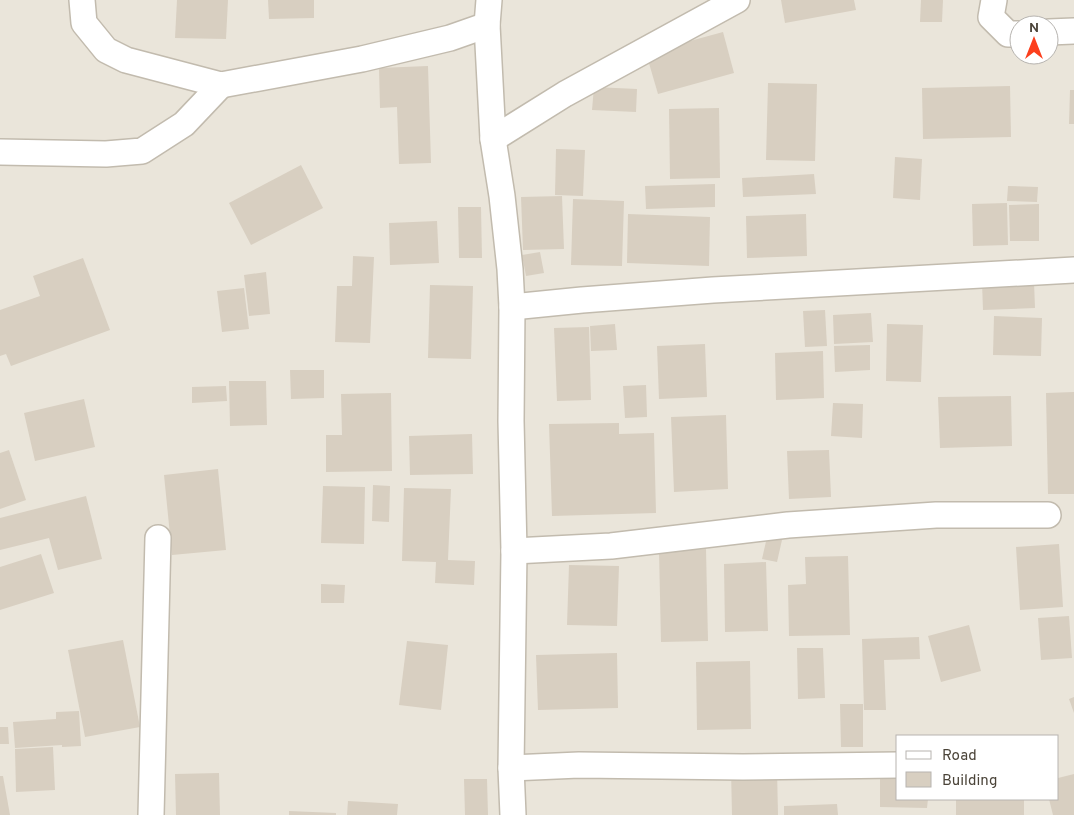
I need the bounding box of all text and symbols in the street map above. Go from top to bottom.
north arrow [1009,15,1059,65]
text: N [1029,20,1039,37]
legend [896,735,1059,800]
text: Road [942,747,977,766]
text: Building [942,772,997,791]

